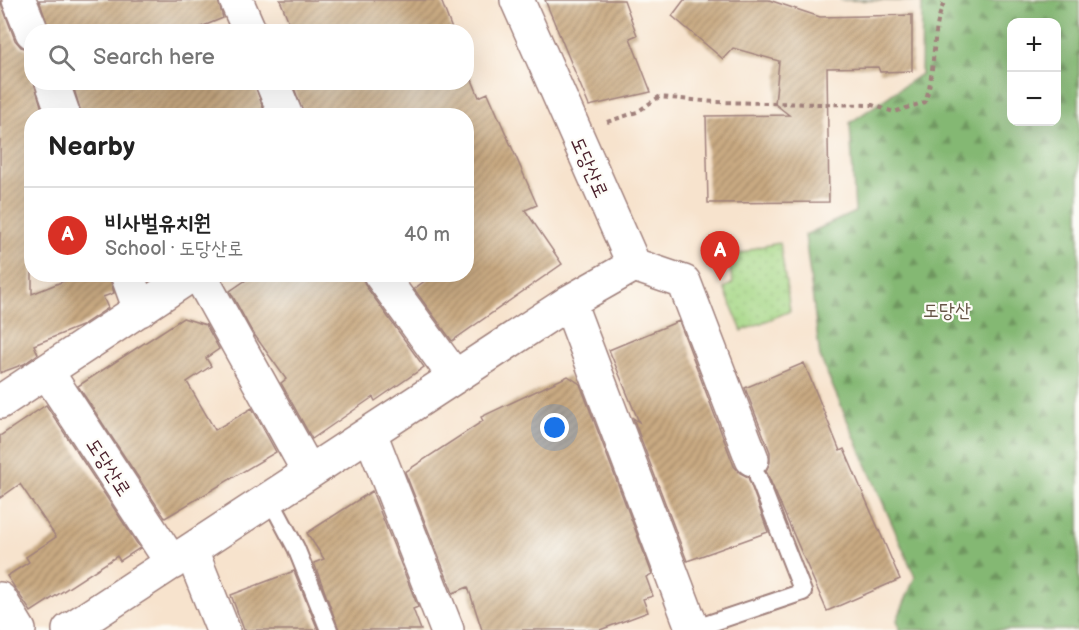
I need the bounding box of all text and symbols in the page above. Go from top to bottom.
map controls [1007,18,1061,126]
button: + [1007,18,1061,72]
search box [24,24,474,90]
icon: search [45,41,78,74]
text: Search here [93,44,215,71]
button: − [1007,72,1061,126]
text: Nearby [48,132,135,163]
street label: 도당산로 [565,133,613,202]
text: 비사벌유치원 [105,210,211,237]
text: A [61,223,74,247]
text: 40 m [404,223,450,247]
pin: A [700,232,740,281]
text: School · 도당산로 [105,237,243,261]
park label: 도당산 [923,299,971,323]
your location [540,413,569,442]
street label: 도당산로 [81,434,136,501]

